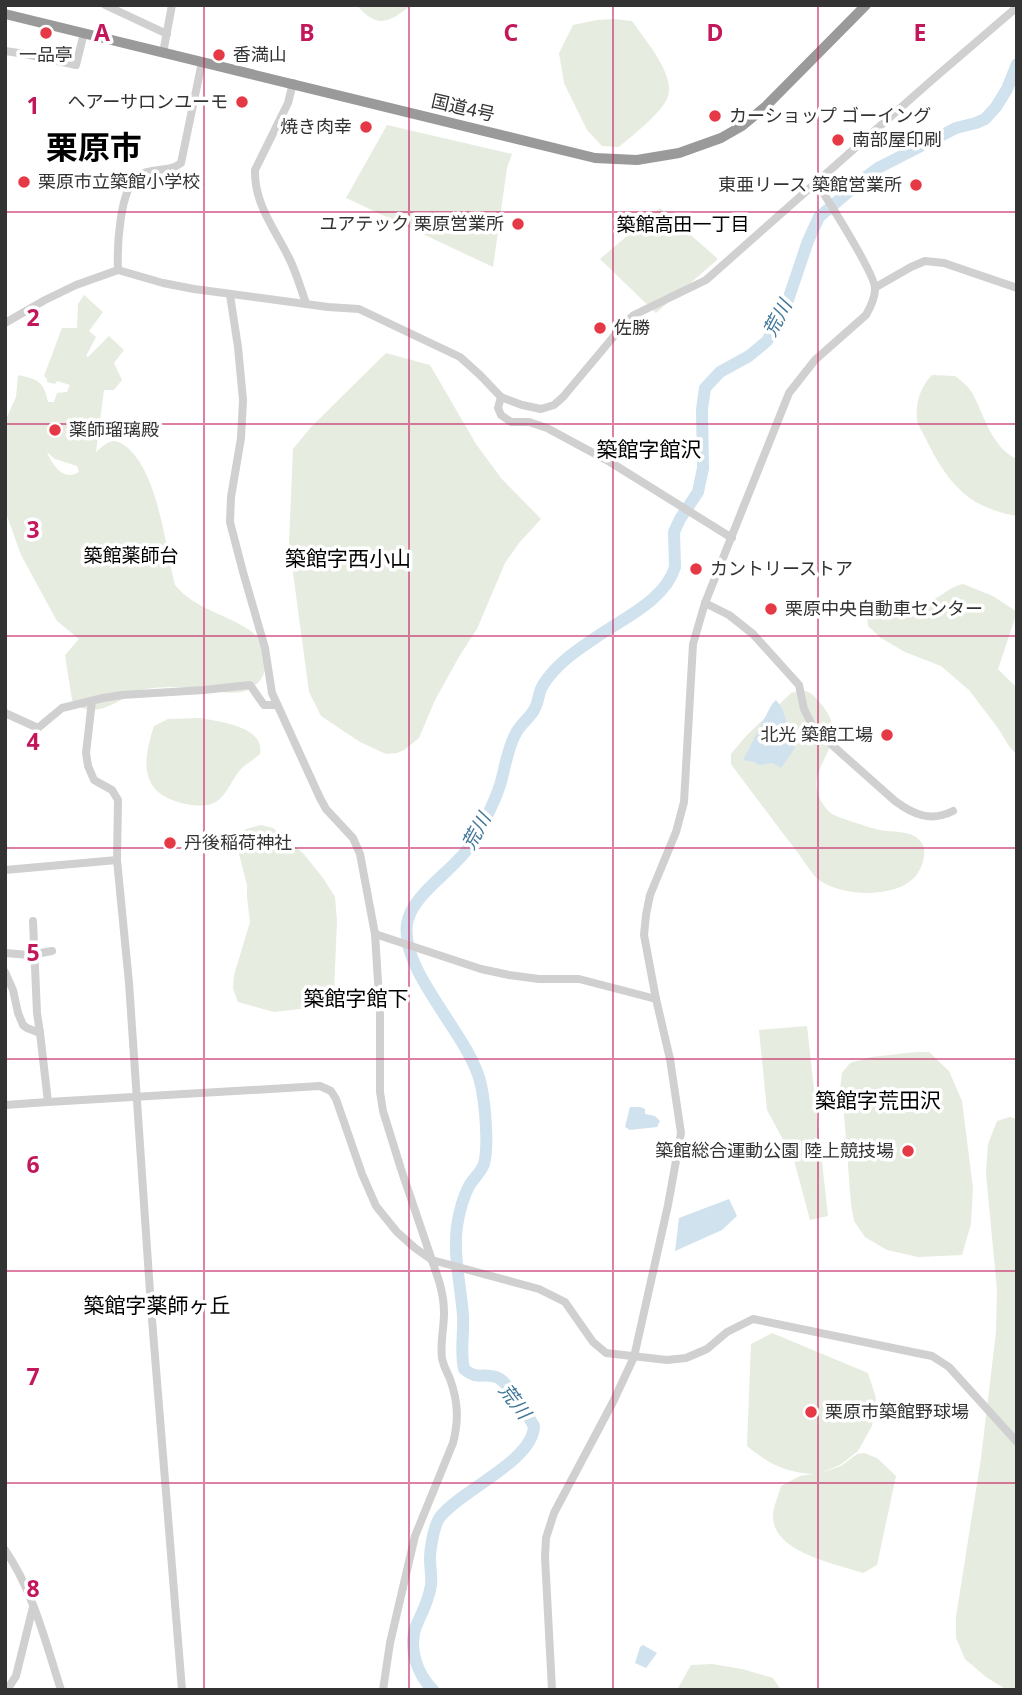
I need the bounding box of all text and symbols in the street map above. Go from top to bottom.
text: A [94,16,110,48]
text: B [299,16,315,48]
text: C [504,16,519,48]
text: D [707,16,723,48]
text: E [914,16,926,48]
marker: 一品亭 [38,25,54,41]
place label: 一品亭 [19,42,73,66]
place label: 香満山 [233,42,287,66]
marker: 香満山 [211,47,227,63]
street label: 国道4号 [429,88,497,126]
text: 1 [26,89,40,121]
place label: ヘアーサロンユーモ [67,89,228,113]
marker: ヘアーサロンユーモ [234,94,250,110]
place label: カーショップ ゴーイング [729,103,931,127]
marker: カーショップ ゴーイング [707,108,723,124]
place label: 焼き肉幸 [280,114,352,138]
marker: 焼き肉幸 [358,119,374,135]
district label: 栗原市 [46,125,142,168]
place label: 南部屋印刷 [852,127,942,151]
marker: 南部屋印刷 [830,132,846,148]
place label: 栗原市立築館小学校 [38,169,200,193]
place label: 東亜リース 築館営業所 [718,172,902,196]
marker: 栗原市立築館小学校 [16,174,32,190]
marker: 東亜リース 築館営業所 [908,177,924,193]
place label: ユアテック 栗原営業所 [319,211,504,235]
district label: 築館高田一丁目 [616,211,750,237]
marker: ユアテック 栗原営業所 [510,216,526,232]
water label: 荒川 [757,293,798,341]
text: 2 [26,301,40,333]
place label: 佐勝 [614,315,650,339]
marker: 佐勝 [592,320,608,336]
place label: 薬師瑠璃殿 [69,417,159,441]
marker: 薬師瑠璃殿 [47,422,63,438]
district label: 築館字館沢 [597,435,702,463]
text: 3 [26,513,40,545]
district label: 築館薬師台 [83,542,179,568]
district label: 築館字西小山 [285,544,411,572]
place label: カントリーストア [710,556,853,580]
marker: カントリーストア [688,561,704,577]
place label: 栗原中央自動車センター [785,596,983,620]
marker: 栗原中央自動車センター [763,601,779,617]
place label: 北光 築館工場 [760,722,873,746]
text: 4 [26,725,40,757]
marker: 北光 築館工場 [879,727,895,743]
water label: 荒川 [455,806,498,854]
place label: 丹後稲荷神社 [184,830,292,854]
marker: 丹後稲荷神社 [162,835,178,851]
text: 5 [26,936,40,968]
district label: 築館字館下 [304,984,409,1012]
district label: 築館字荒田沢 [815,1086,941,1114]
place label: 築館総合運動公園 陸上競技場 [655,1138,894,1162]
marker: 築館総合運動公園 陸上競技場 [900,1143,916,1159]
text: 6 [26,1148,40,1180]
district label: 築館字薬師ヶ丘 [84,1291,231,1319]
text: 7 [26,1360,40,1392]
water label: 荒川 [493,1378,538,1426]
place label: 栗原市築館野球場 [825,1399,969,1423]
marker: 栗原市築館野球場 [803,1404,819,1420]
text: 8 [26,1572,40,1604]

